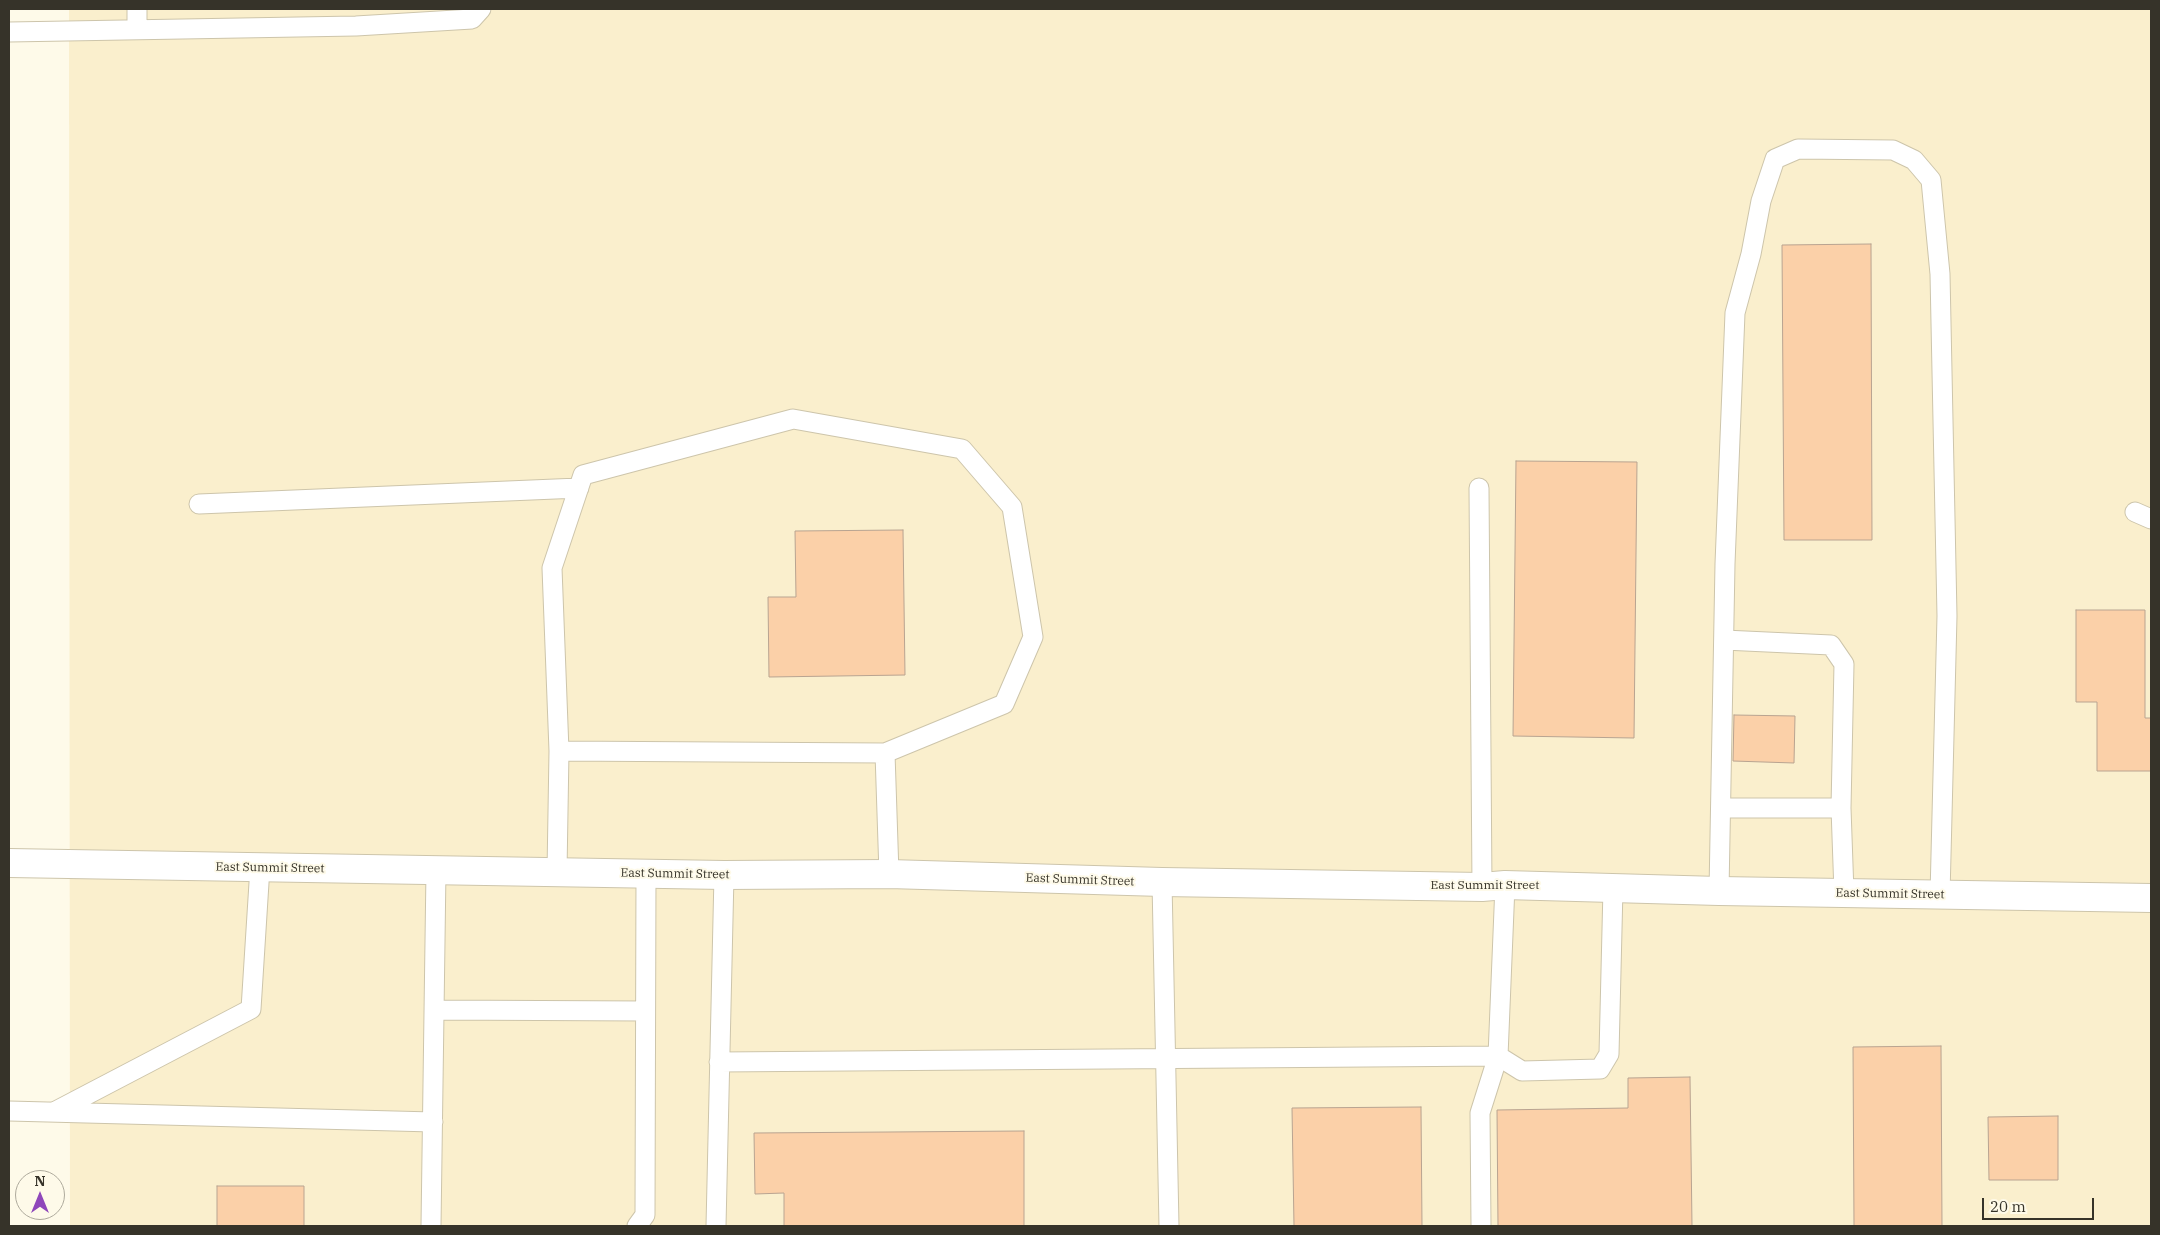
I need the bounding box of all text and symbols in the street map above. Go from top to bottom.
street label: East Summit Street [215,860,325,876]
street label: East Summit Street [620,866,730,882]
street label: East Summit Street [1025,871,1135,889]
street label: East Summit Street [1431,879,1539,893]
street label: East Summit Street [1835,886,1945,902]
north arrow [15,1170,65,1220]
text: N [34,1172,46,1190]
scale bar [1985,1188,2098,1220]
text: 20 m [1990,1197,2026,1216]

